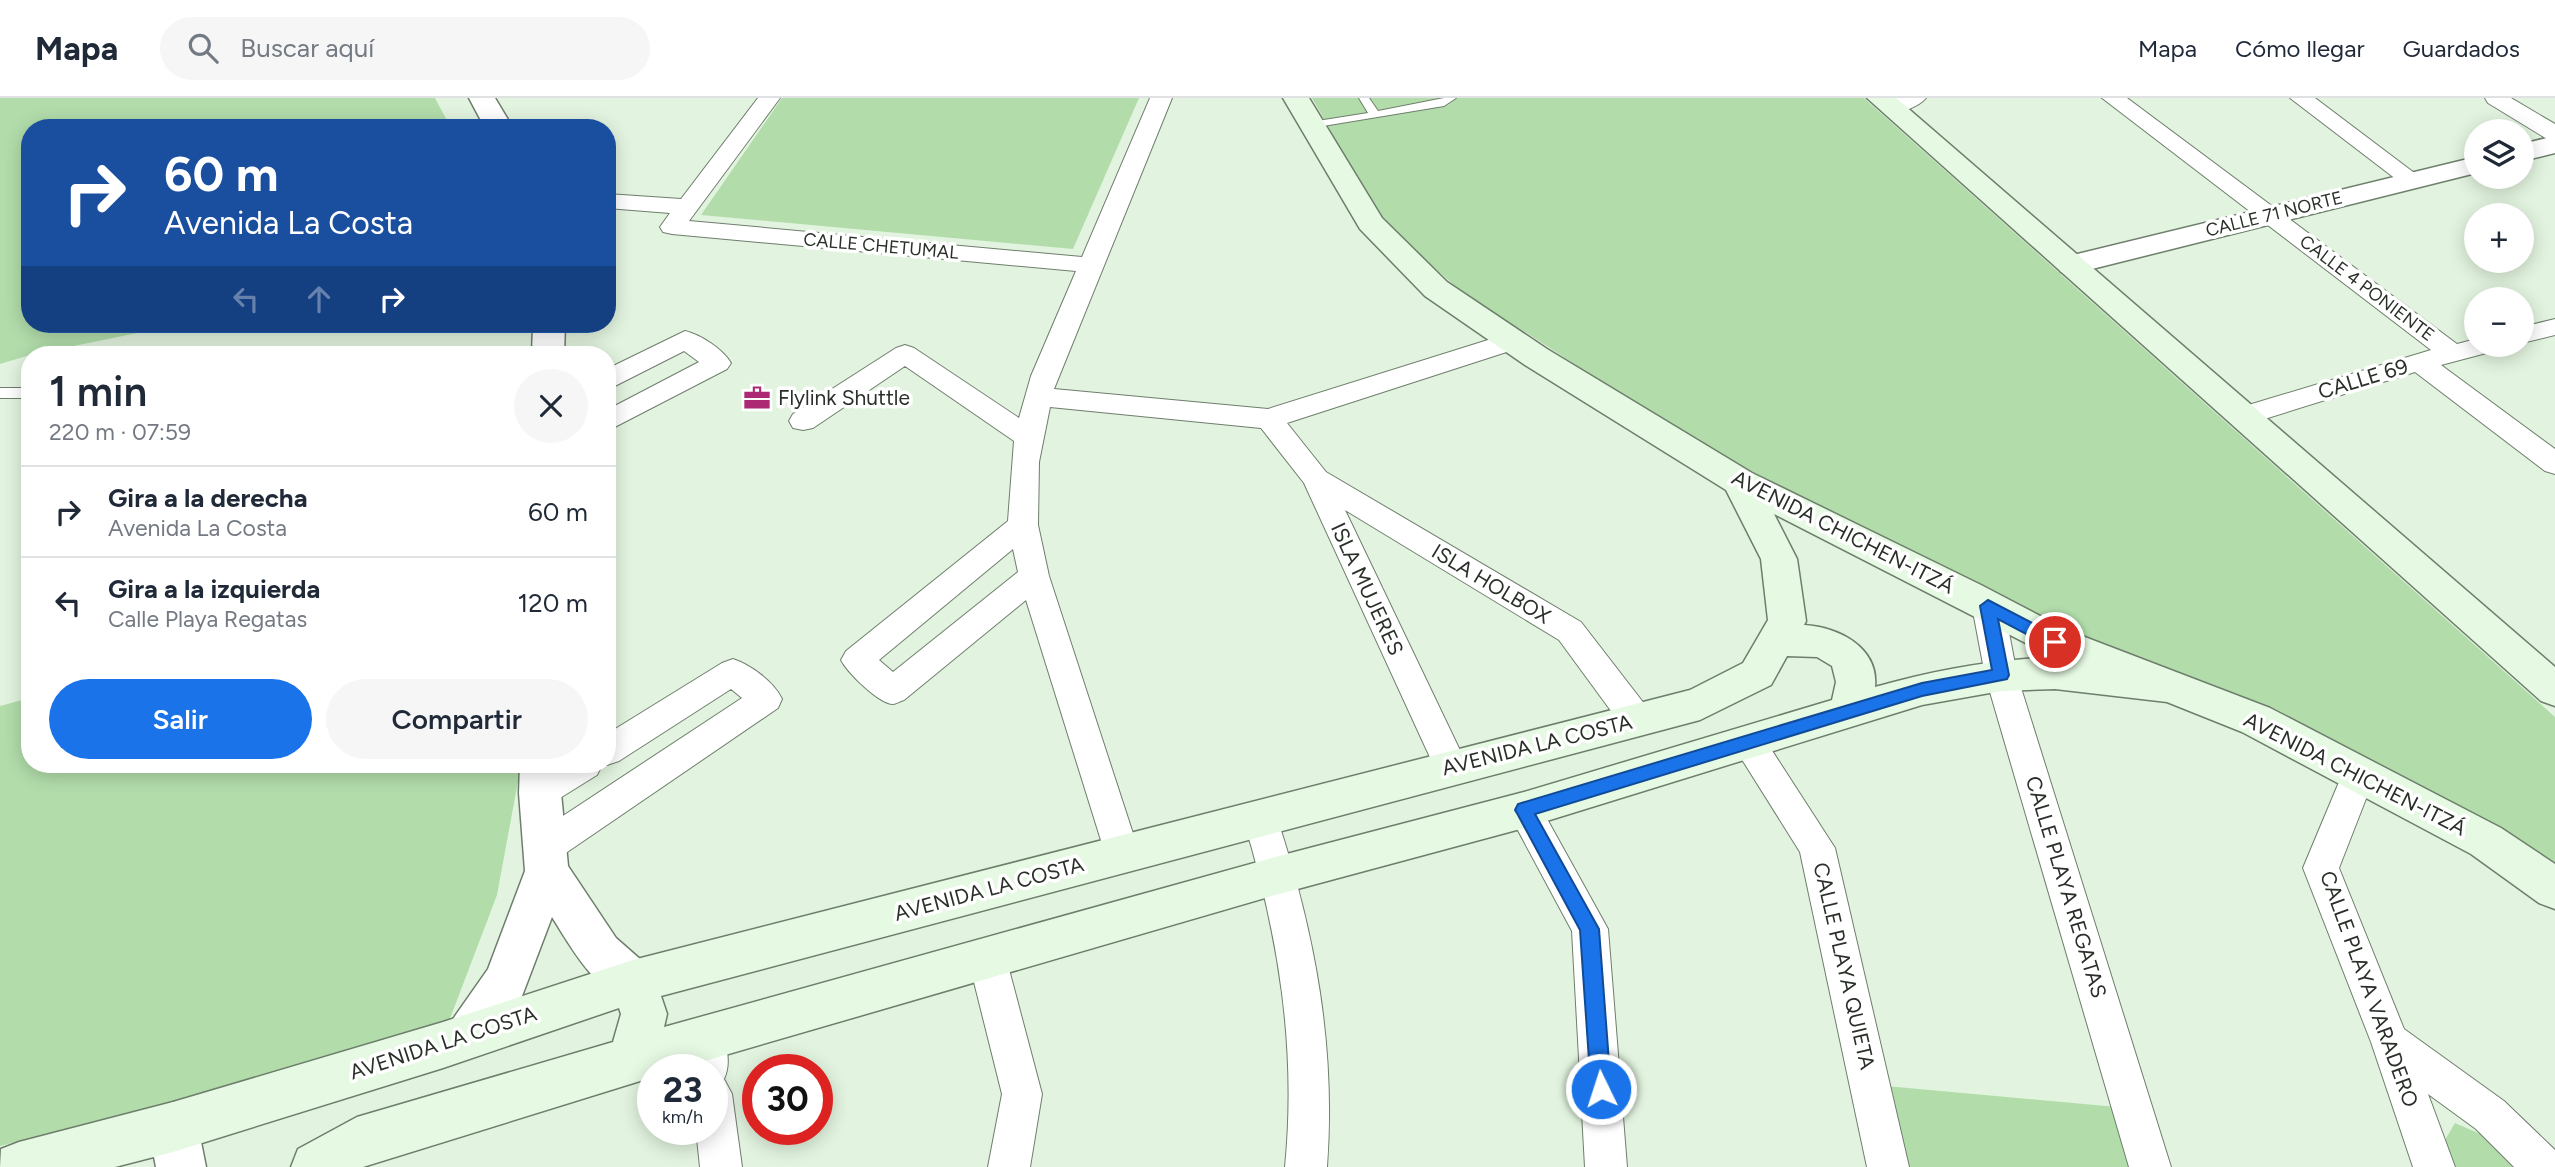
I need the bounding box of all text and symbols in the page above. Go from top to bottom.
search box [160,17,650,80]
text: Mapa [35,29,118,68]
icon: search [184,29,222,67]
text: Buscar aquí [240,32,374,64]
text: Mapa [2138,34,2197,63]
text: Cómo llegar [2235,34,2365,63]
text: Guardados [2403,34,2520,63]
map controls [2464,119,2534,357]
button: layers [2464,119,2534,189]
text: 60 m [164,144,279,203]
icon: right [49,147,140,238]
street label: CALLE 71 NORTE [2203,186,2345,242]
button: + [2464,203,2534,273]
text: Avenida La Costa [164,204,413,242]
street label: CALLE CHETUMAL [803,228,960,264]
street label: CALLE 4 PONIENTE [2295,230,2439,346]
icon: left [227,280,265,318]
icon: ahead [300,280,338,318]
icon: right [373,280,411,318]
button: − [2464,287,2534,357]
street label: CALLE 69 [2315,353,2411,404]
text: 1 min [49,366,147,417]
button: close [514,369,588,443]
office icon: Flylink Shuttle [742,383,772,413]
place label: Flylink Shuttle [778,385,910,410]
text: 220 m · 07:59 [49,418,191,446]
street label: AVENIDA CHICHEN-ITZÁ [1728,465,1959,599]
text: Gira a la derecha [108,482,308,514]
icon: right [49,493,87,531]
text: 60 m [528,496,588,528]
text: Avenida La Costa [108,514,287,542]
street label: ISLA MUJERES [1326,519,1409,659]
street label: ISLA HOLBOX [1427,538,1555,629]
text: Gira a la izquierda [108,573,320,605]
icon: left [49,584,87,622]
text: 120 m [518,587,588,619]
text: Calle Playa Regatas [108,605,307,633]
pin [2025,612,2085,672]
icon: arrive [2036,623,2074,661]
button: Salir [49,679,312,759]
button: Compartir [326,679,588,759]
street label: AVENIDA CHICHEN-ITZÁ [2240,707,2471,841]
street label: AVENIDA LA COSTA [1439,709,1635,780]
street label: CALLE PLAYA REGATAS [2021,773,2112,1001]
street label: AVENIDA LA COSTA [891,851,1086,926]
street label: CALLE PLAYA QUIETA [1808,860,1880,1072]
street label: CALLE PLAYA VARADERO [2315,867,2424,1110]
street label: AVENIDA LA COSTA [346,1000,539,1085]
position arrow [1564,1052,1638,1126]
speed limit sign: 30 [742,1054,833,1145]
text: 23 [663,1069,702,1111]
text: km/h [662,1106,703,1128]

